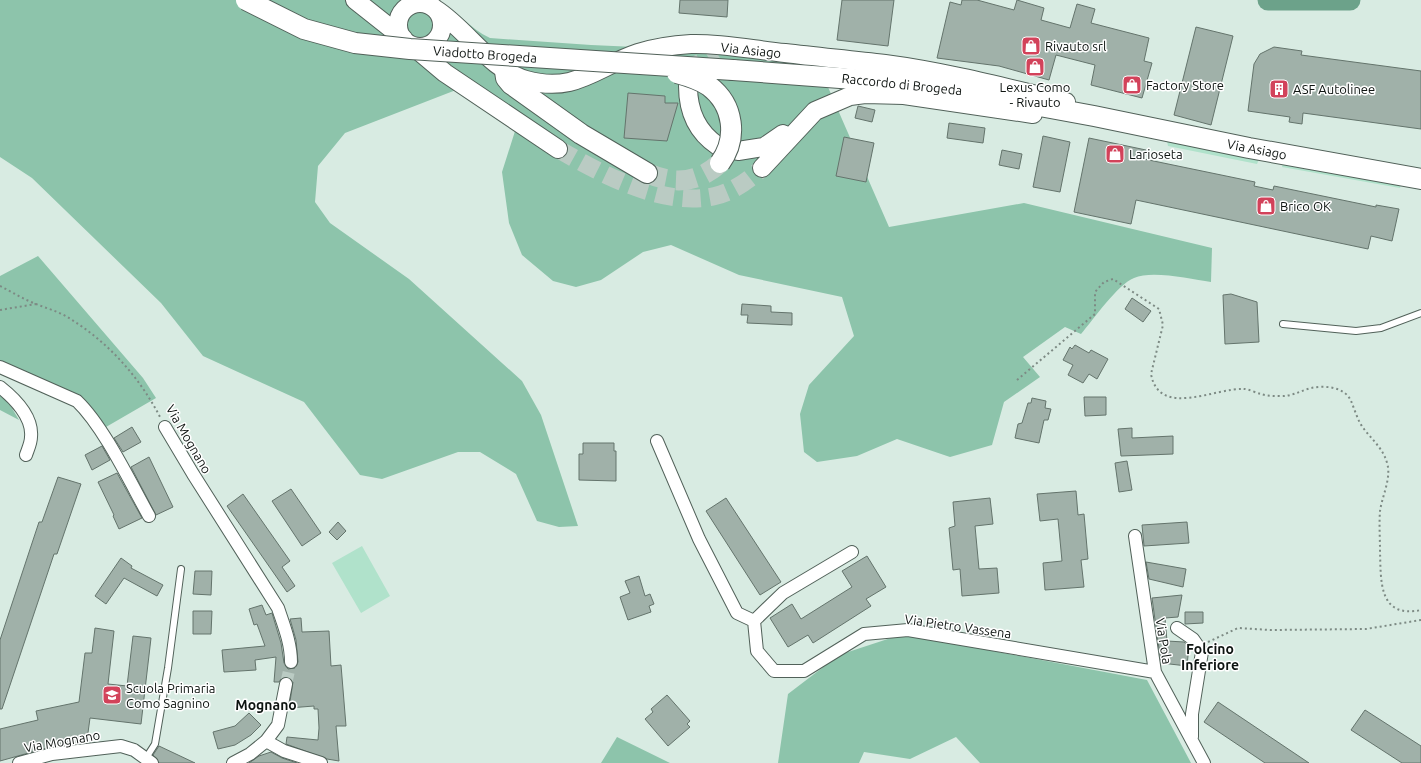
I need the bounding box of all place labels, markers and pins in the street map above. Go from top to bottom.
shop icon: Rivauto srl [1020,35,1042,57]
place label: Rivauto srl [1045,39,1107,53]
shop icon: Lexus Como - Rivauto [1024,56,1046,78]
shop icon: Factory Store [1121,74,1143,96]
place label: Factory Store [1146,78,1224,92]
building icon: ASF Autolinee [1268,78,1290,100]
place label: Lexus Como - Rivauto [1000,80,1070,109]
place label: ASF Autolinee [1293,82,1375,96]
shop icon: Larioseta [1104,143,1126,165]
place label: Larioseta [1129,147,1183,161]
shop icon: Brico OK [1255,195,1277,217]
place label: Brico OK [1280,199,1331,213]
place label: Scuola Primaria Como Sagnino [126,681,216,710]
school or university icon: Scuola Primaria Como Sagnino [101,684,123,706]

